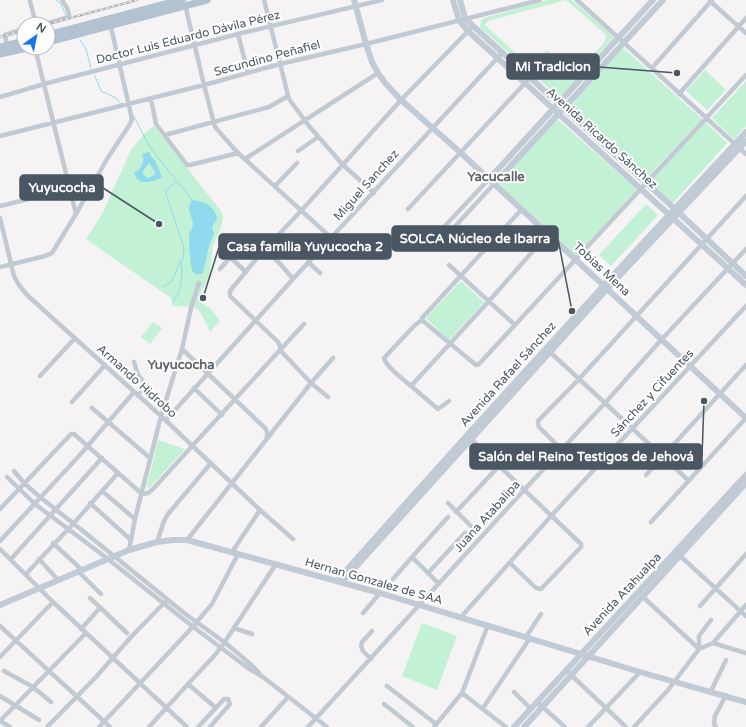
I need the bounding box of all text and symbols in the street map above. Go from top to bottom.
street label: Doctor Luis Eduardo Dávila Pérez [95,7,281,67]
north arrow [16,16,56,56]
text: N [34,20,48,36]
street label: Secundino Peñafiel [212,37,322,79]
callout: Mi Tradicion [507,54,599,79]
text: Mi Tradicion [515,59,591,75]
street label: Avenida Ricardo Sánchez [544,85,660,191]
street label: Miguel Sanchez [331,147,401,223]
district label: Yacucalle [467,169,525,185]
callout: Yuyucocha [20,175,103,200]
text: Yuyucocha [28,180,96,196]
callout: SOLCA Núcleo de Ibarra [392,226,558,251]
text: SOLCA Núcleo de Ibarra [400,231,550,247]
callout: Casa familia Yuyucocha 2 [219,234,391,259]
text: Casa familia Yuyucocha 2 [227,239,383,255]
street label: Tobias Mena [571,239,633,299]
street label: Avenida Rafael Sánchez [457,319,559,429]
street label: Armando Hidrobo [94,341,180,421]
street label: Sánchez y Cifuentes [608,346,696,440]
district label: Yuyucocha [147,357,215,373]
callout: Salón del Reino Testigos de Jehová [470,444,702,469]
text: Salón del Reino Testigos de Jehová [478,449,694,465]
street label: Juana Atabalipa [451,477,523,555]
street label: Avenida Atahualpa [580,550,664,638]
street label: Hernan Gonzalez de SAA [304,555,445,607]

